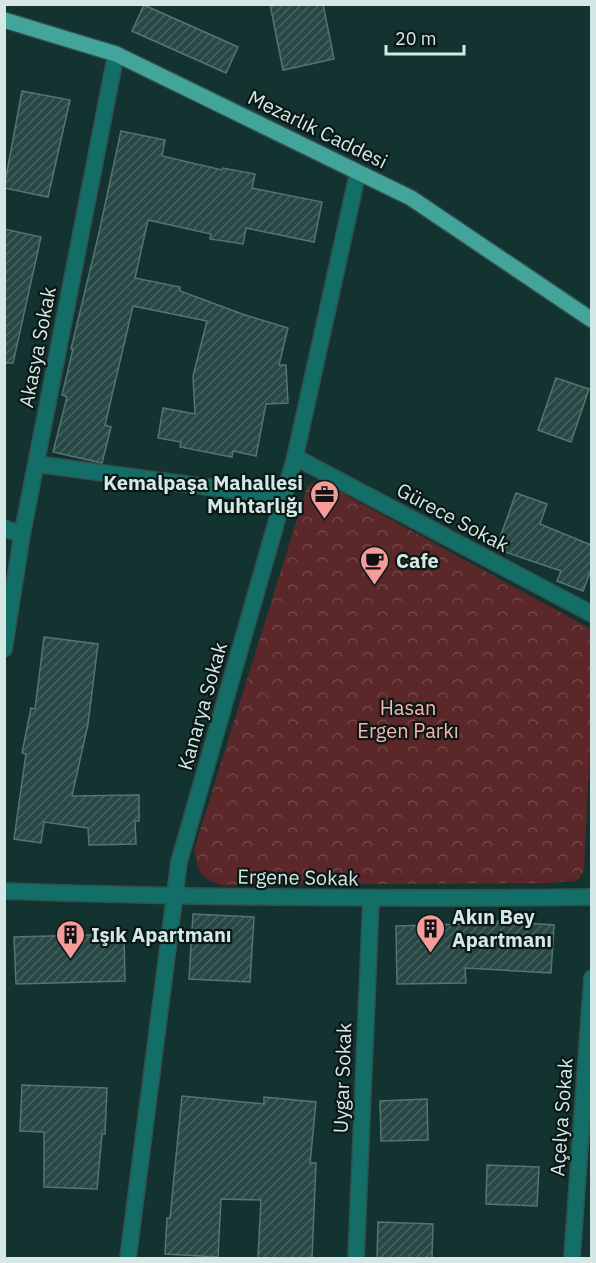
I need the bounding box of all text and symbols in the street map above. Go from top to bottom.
scale bar [386,18,464,56]
text: 20 m [395,27,437,50]
street label: Mezarlık Caddesi [244,84,392,174]
street label: Akasya Sokak [12,284,62,410]
place label: Kemalpaşa Mahallesi Muhtarlığı [103,469,303,519]
street label: Gürece Sokak [392,476,514,558]
office icon: Kemalpaşa Mahallesi Muhtarlığı [308,478,340,520]
cafe icon: Cafe [359,544,391,586]
place label: Cafe [396,547,439,574]
street label: Kanarya Sokak [171,638,233,773]
park label: Hasan Ergen Parkı [357,694,459,744]
street label: Ergene Sokak [237,862,359,892]
place label: Akın Bey Apartmanı [452,903,552,953]
building icon: Akın Bey Apartmanı [415,912,447,954]
building icon: Işık Apartmanı [54,918,86,960]
place label: Işık Apartmanı [91,921,232,948]
street label: Uygar Sokak [327,1022,357,1134]
street label: Açelya Sokak [543,1056,579,1177]

